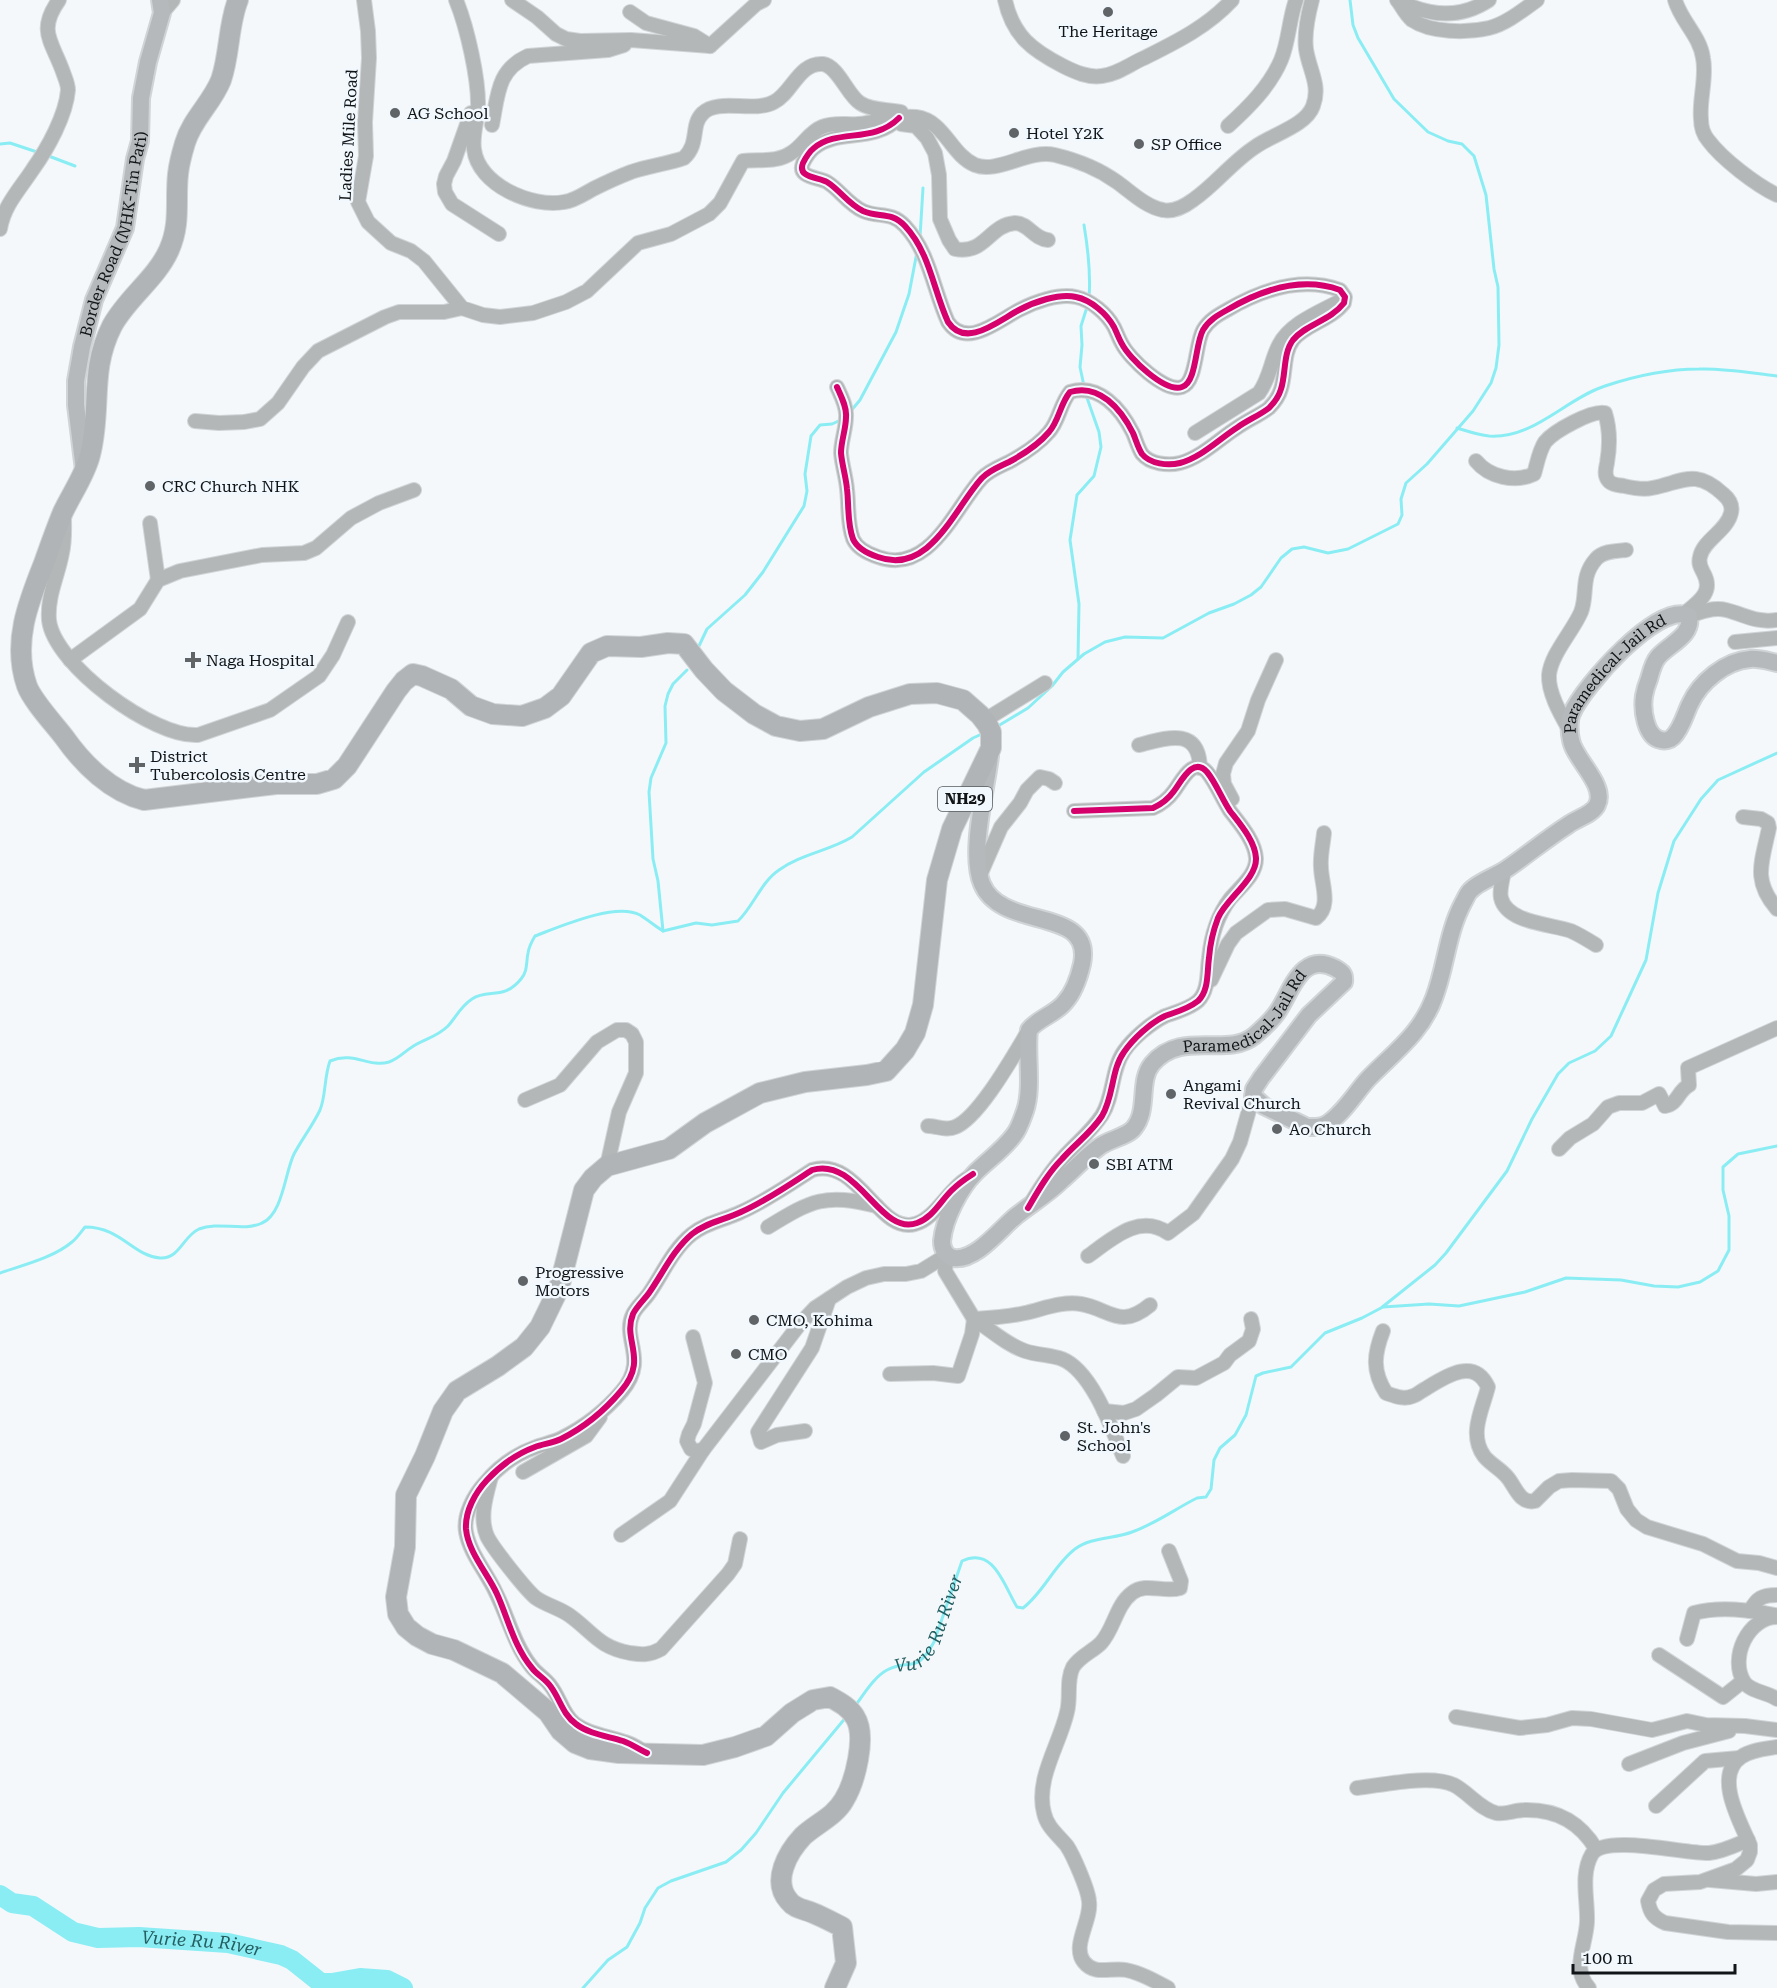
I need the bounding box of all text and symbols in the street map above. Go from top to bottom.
marker: The Heritage [1101,5,1115,19]
place label: The Heritage [1058,22,1158,41]
street label: Ladies Mile Road [336,69,361,201]
place label: AG School [407,104,488,123]
marker: AG School [388,106,402,120]
place label: Hotel Y2K [1026,124,1104,143]
marker: Hotel Y2K [1007,126,1021,140]
street label: Border Road (NHK-Tin Pati) [76,131,150,339]
place label: SP Office [1151,135,1222,154]
marker: SP Office [1132,137,1146,151]
place label: CRC Church NHK [162,477,300,496]
marker: CRC Church NHK [143,479,157,493]
street label: Paramedical-Jail Rd [1561,610,1669,734]
marker: Naga Hospital [184,651,202,669]
place label: Naga Hospital [206,651,314,670]
place label: District Tubercolosis Centre [150,747,306,784]
marker: District Tubercolosis Centre [128,756,146,774]
road number: NH29 [938,787,992,811]
street label: Paramedical-Jail Rd [1182,966,1310,1056]
place label: Angami Revival Church [1183,1076,1301,1113]
marker: Angami Revival Church [1164,1087,1178,1101]
place label: Ao Church [1289,1120,1371,1139]
marker: Ao Church [1270,1122,1284,1136]
place label: SBI ATM [1106,1155,1173,1174]
marker: SBI ATM [1087,1157,1101,1171]
place label: Progressive Motors [535,1263,624,1300]
marker: Progressive Motors [516,1274,530,1288]
place label: CMO, Kohima [766,1311,873,1330]
marker: CMO, Kohima [747,1313,761,1327]
place label: CMO [748,1345,787,1364]
marker: CMO [729,1347,743,1361]
place label: St. John's School [1077,1418,1151,1455]
marker: St. John's School [1058,1429,1072,1443]
water label: Vurie Ru River [892,1571,967,1676]
water label: Vurie Ru River [141,1926,264,1960]
scale bar [1573,1937,1735,1975]
text: 100 m [1582,1947,1633,1968]

